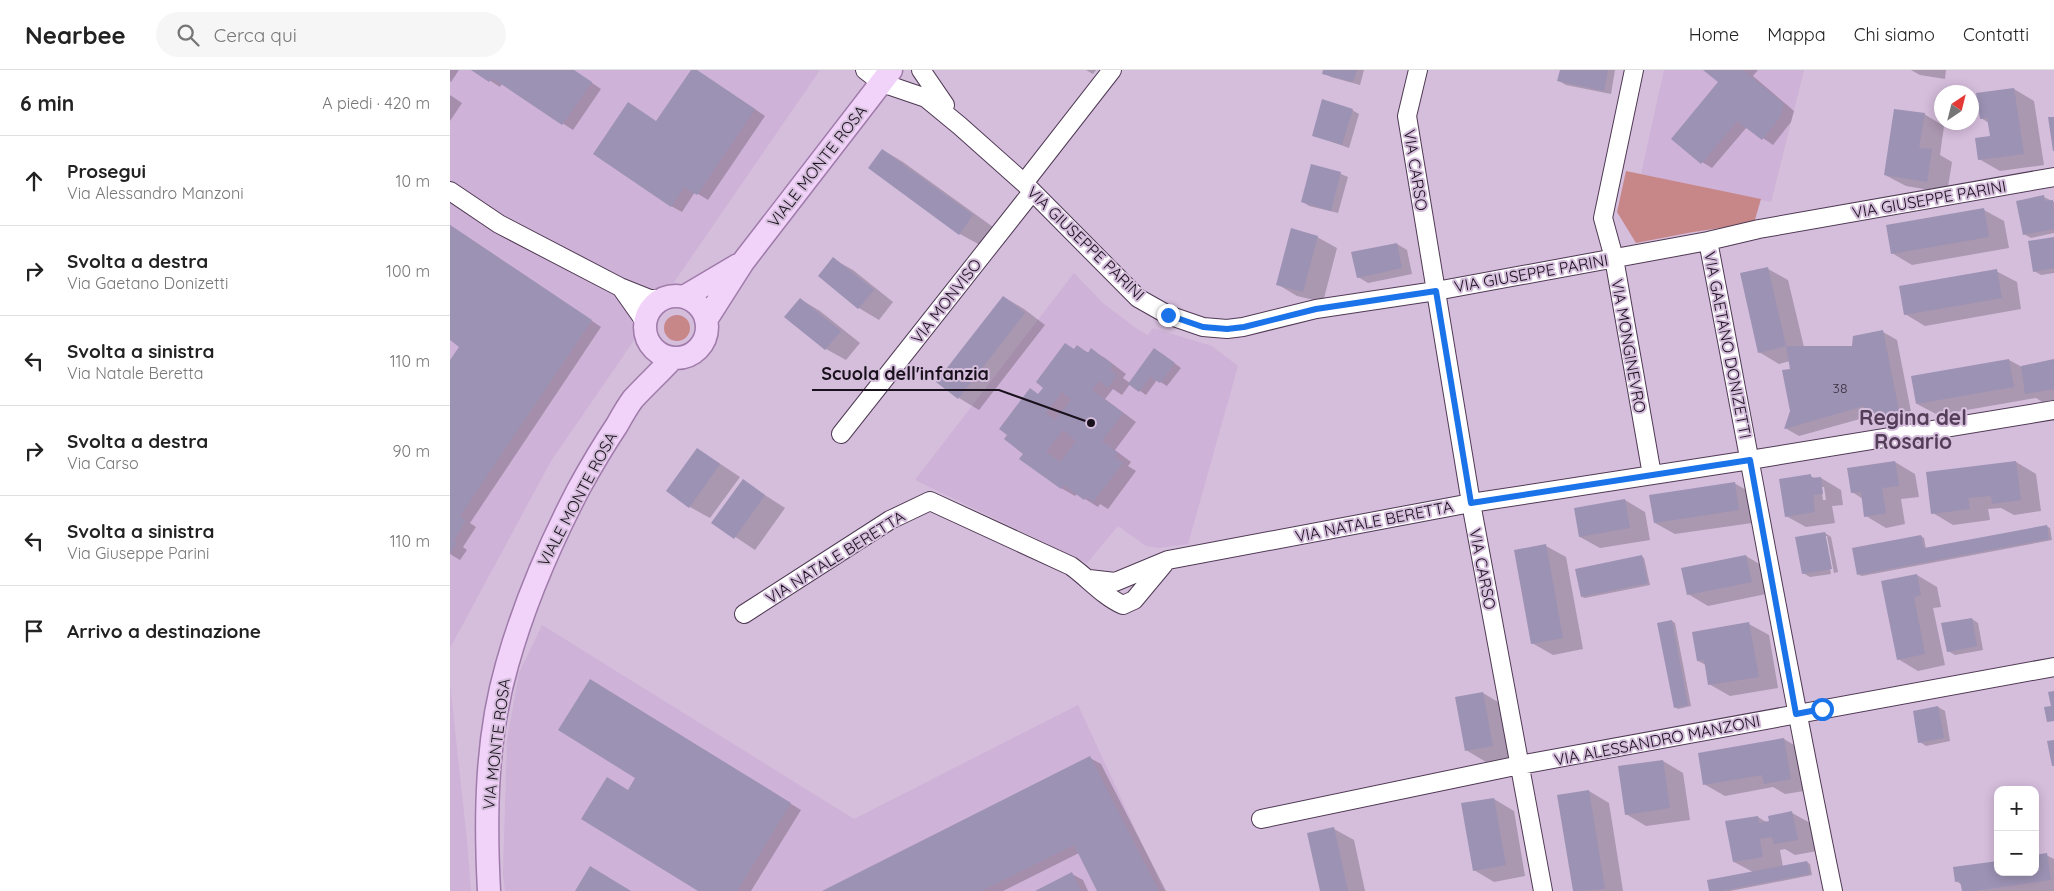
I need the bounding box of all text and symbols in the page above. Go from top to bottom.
search box [156,12,506,57]
text: Nearbee [25,20,126,50]
icon: search [174,21,202,49]
text: Cerca qui [214,23,297,47]
text: Home [1689,23,1739,46]
text: Mappa [1767,23,1826,46]
text: Chi siamo [1854,23,1935,46]
text: Contatti [1963,23,2029,46]
north arrow [1934,85,1979,130]
text: 6 min [20,90,74,116]
text: A piedi · 420 m [322,93,430,113]
street label: VIALE MONTE ROSA [763,101,871,231]
street label: VIA CARSO [1400,128,1432,212]
text: Prosegui [67,159,146,183]
icon: ahead [20,167,48,195]
text: 10 m [396,171,430,191]
street label: VIA GIUSEPPE PARINI [1850,176,2008,222]
street label: VIA GIUSEPPE PARINI [1023,182,1149,304]
text: Via Alessandro Manzoni [67,183,244,203]
text: Svolta a destra [67,249,208,273]
street label: VIA GIUSEPPE PARINI [1452,250,1610,296]
street label: VIA GAETANO DONIZETTI [1700,250,1756,440]
street label: VIA MONVISO [907,255,985,347]
icon: right [20,257,48,285]
text: 100 m [386,261,430,281]
text: Via Gaetano Donizetti [67,273,228,293]
street label: VIA MONGINEVRO [1607,277,1651,415]
route end [1157,304,1180,327]
text: Svolta a sinistra [67,339,214,363]
icon: left [20,347,48,375]
text: 110 m [390,351,430,371]
callout: Scuola dell'infanzia [812,357,999,390]
text: Scuola dell'infanzia [821,362,989,385]
text: Via Natale Beretta [67,363,203,383]
house number: 38 [1833,379,1847,397]
district label: Regina del Rosario [1859,404,1967,454]
street label: VIALE MONTE ROSA [533,428,621,570]
text: Svolta a destra [67,429,208,453]
icon: right [20,437,48,465]
text: 90 m [393,441,430,461]
text: Via Carso [67,453,139,473]
street label: VIA NATALE BERETTA [1293,496,1455,546]
street label: VIA NATALE BERETTA [762,506,908,608]
text: Svolta a sinistra [67,519,214,543]
icon: left [20,527,48,555]
street label: VIA CARSO [1465,527,1501,611]
text: 110 m [390,531,430,551]
text: Via Giuseppe Parini [67,543,210,563]
icon: arrive [20,617,48,645]
text: Arrivo a destinazione [67,619,261,643]
street label: VIA MONTE ROSA [478,677,514,811]
route start [1811,698,1834,721]
street label: VIA ALESSANDRO MANZONI [1552,710,1762,770]
map controls [1994,786,2039,876]
button: + [1994,786,2039,831]
button: − [1994,831,2039,876]

